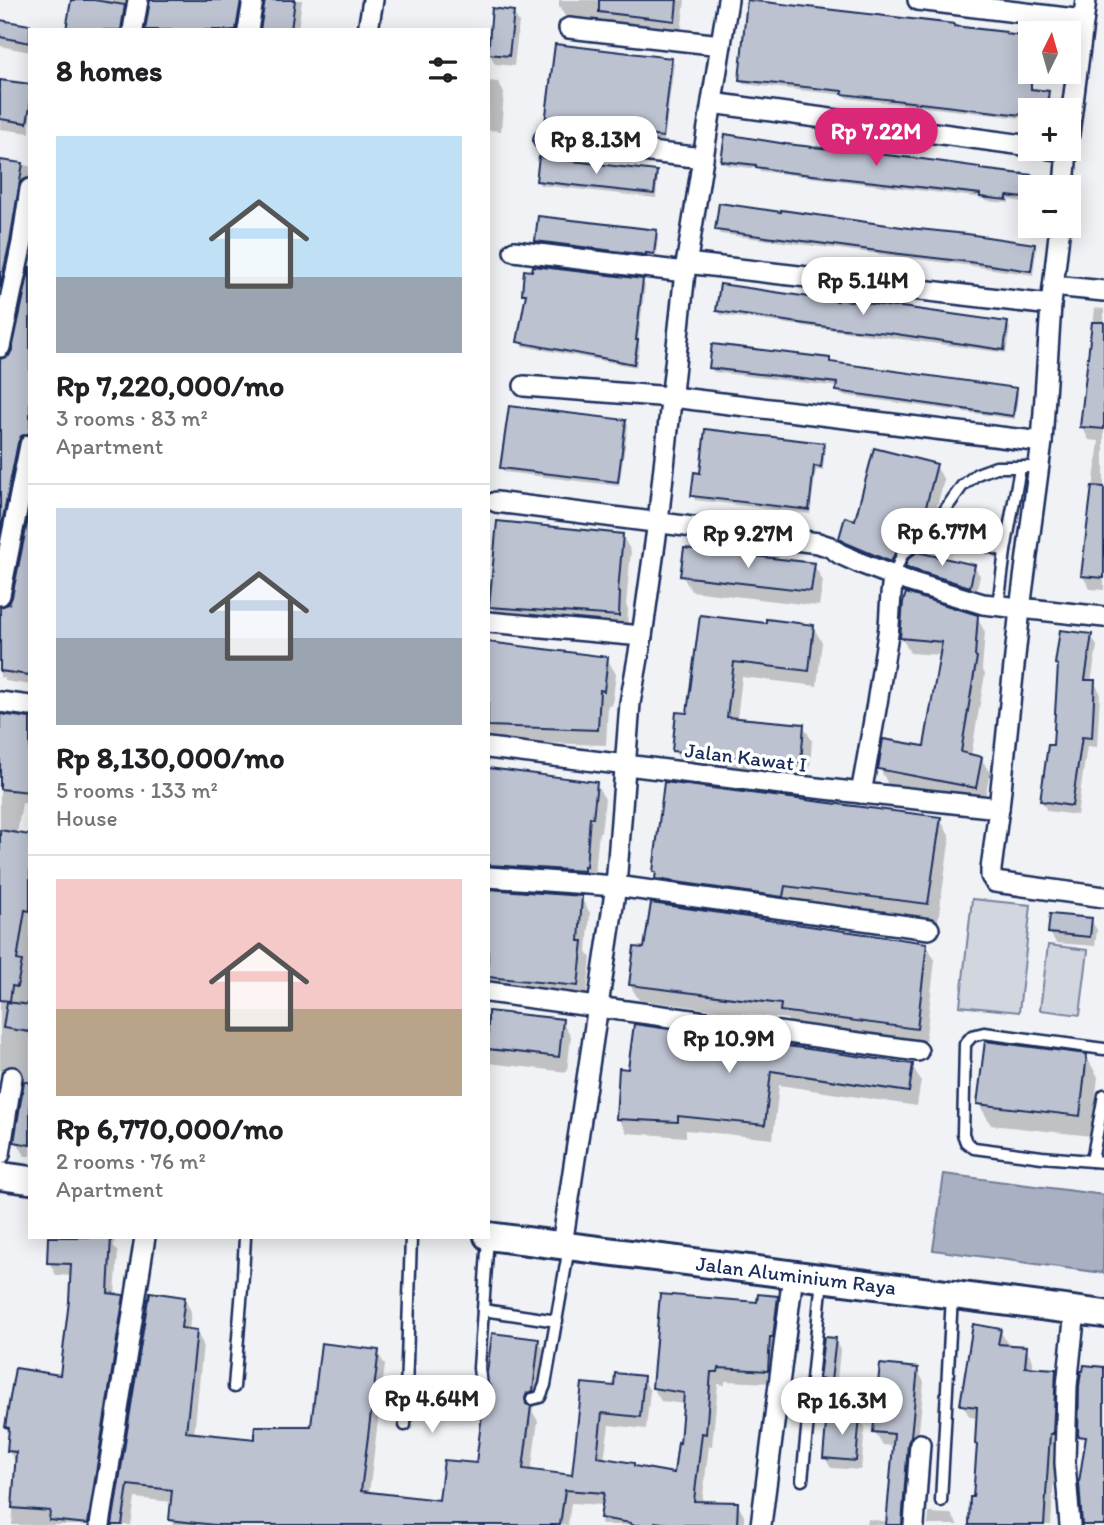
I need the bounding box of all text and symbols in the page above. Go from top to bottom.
north arrow [1018,21,1082,84]
map controls [1018,21,1081,238]
icon: filters [424,51,462,89]
text: 8 homes [56,52,163,89]
button: + [1018,98,1081,161]
pin: Rp 7.22M [804,108,948,168]
pin: Rp 8.13M [524,116,668,176]
text: Rp 7.22M [831,117,921,145]
text: Rp 8.13M [551,125,641,153]
button: − [1018,175,1081,238]
icon: home [196,181,322,307]
pin: Rp 5.14M [791,258,935,317]
text: Rp 5.14M [817,266,909,294]
text: Rp 7,220,000/mo [56,367,284,404]
text: 3 rooms · 83 m² [56,404,208,432]
text: Apartment [56,432,163,460]
pin: Rp 6.77M [870,508,1014,568]
pin: Rp 9.27M [676,510,820,570]
text: Rp 6.77M [897,517,987,545]
text: Rp 9.27M [703,519,793,547]
icon: home [196,553,322,679]
street label: Jalan Kawat I [684,737,808,777]
text: Rp 8,130,000/mo [56,739,285,776]
text: 5 rooms · 133 m² [56,776,218,804]
text: House [56,804,118,832]
icon: home [196,924,322,1050]
pin: Rp 10.9M [657,1016,801,1075]
text: Rp 10.9M [683,1024,775,1052]
text: Rp 6,770,000/mo [56,1110,284,1147]
text: 2 rooms · 76 m² [56,1147,206,1175]
text: Apartment [56,1175,163,1203]
street label: Jalan Aluminium Raya [695,1250,897,1300]
pin: Rp 4.64M [360,1376,504,1435]
pin: Rp 16.3M [770,1378,914,1437]
text: Rp 4.64M [385,1384,479,1412]
text: Rp 16.3M [797,1386,887,1414]

